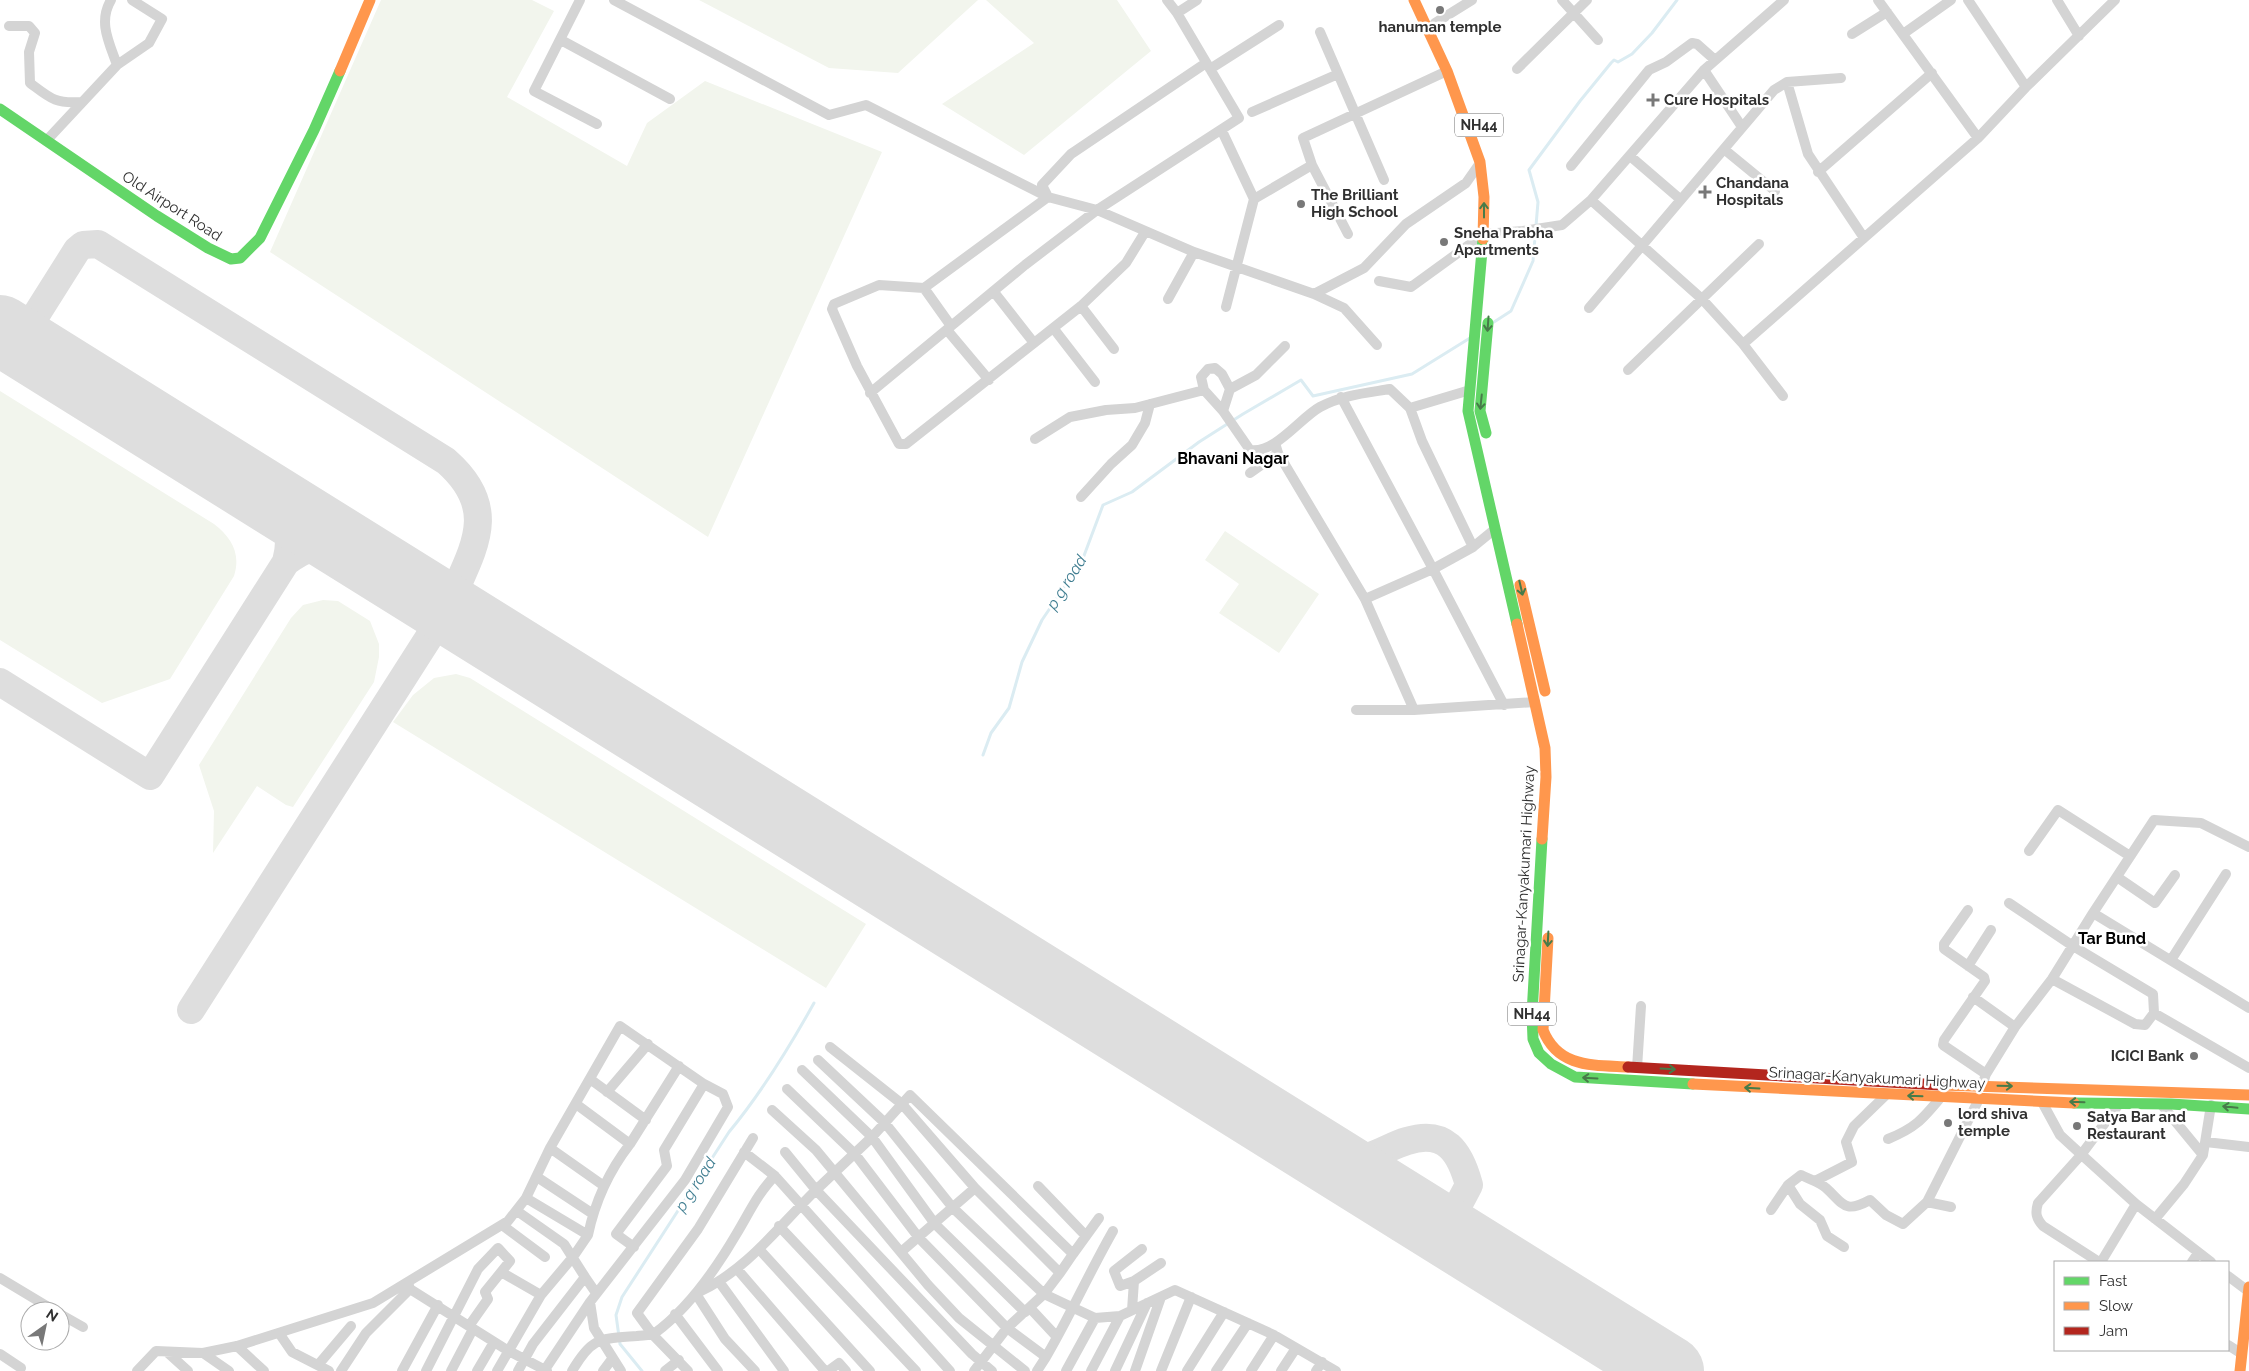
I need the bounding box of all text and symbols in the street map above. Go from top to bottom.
marker: hanuman temple [1434,4,1446,16]
place label: hanuman temple [1378,18,1502,36]
place label: Cure Hospitals [1664,91,1769,109]
marker: Cure Hospitals [1646,93,1660,107]
road number: NH44 [1455,114,1503,136]
street label: Old Airport Road [119,167,225,245]
place label: Chandana Hospitals [1716,174,1789,209]
marker: Chandana Hospitals [1698,185,1712,199]
place label: The Brilliant High School [1311,186,1399,221]
marker: The Brilliant High School [1295,198,1307,210]
one-way arrow [1479,202,1489,218]
place label: Sneha Prabha Apartments [1454,224,1554,259]
marker: Sneha Prabha Apartments [1438,236,1450,248]
one-way arrow [1484,315,1493,331]
one-way arrow [1476,394,1486,410]
district label: Bhavani Nagar [1177,449,1289,468]
water label: p g road [1042,551,1091,614]
one-way arrow [1517,580,1526,596]
street label: Srinagar-Kanyakumari Highway [1509,765,1539,983]
district label: Tar Bund [2078,929,2146,948]
one-way arrow [1544,931,1553,947]
road number: NH44 [1508,1002,1556,1026]
place label: ICICI Bank [2111,1047,2185,1065]
marker: ICICI Bank [2188,1050,2200,1062]
street label: Srinagar-Kanyakumari Highway [1768,1063,1986,1093]
one-way arrow [1660,1065,1676,1074]
one-way arrow [1582,1074,1598,1083]
one-way arrow [1997,1081,2013,1091]
one-way arrow [1745,1083,1761,1092]
one-way arrow [1907,1092,1923,1101]
one-way arrow [2069,1097,2086,1107]
one-way arrow [2222,1102,2238,1112]
place label: lord shiva temple [1958,1105,2028,1140]
place label: Satya Bar and Restaurant [2087,1108,2186,1143]
marker: lord shiva temple [1942,1117,1954,1129]
marker: Satya Bar and Restaurant [2071,1120,2083,1132]
water label: p g road [670,1153,720,1216]
legend [2054,1261,2229,1351]
text: Fast [2099,1272,2127,1290]
text: Slow [2099,1297,2133,1315]
north arrow [20,1301,70,1351]
text: N [43,1305,61,1325]
text: Jam [2099,1322,2128,1340]

